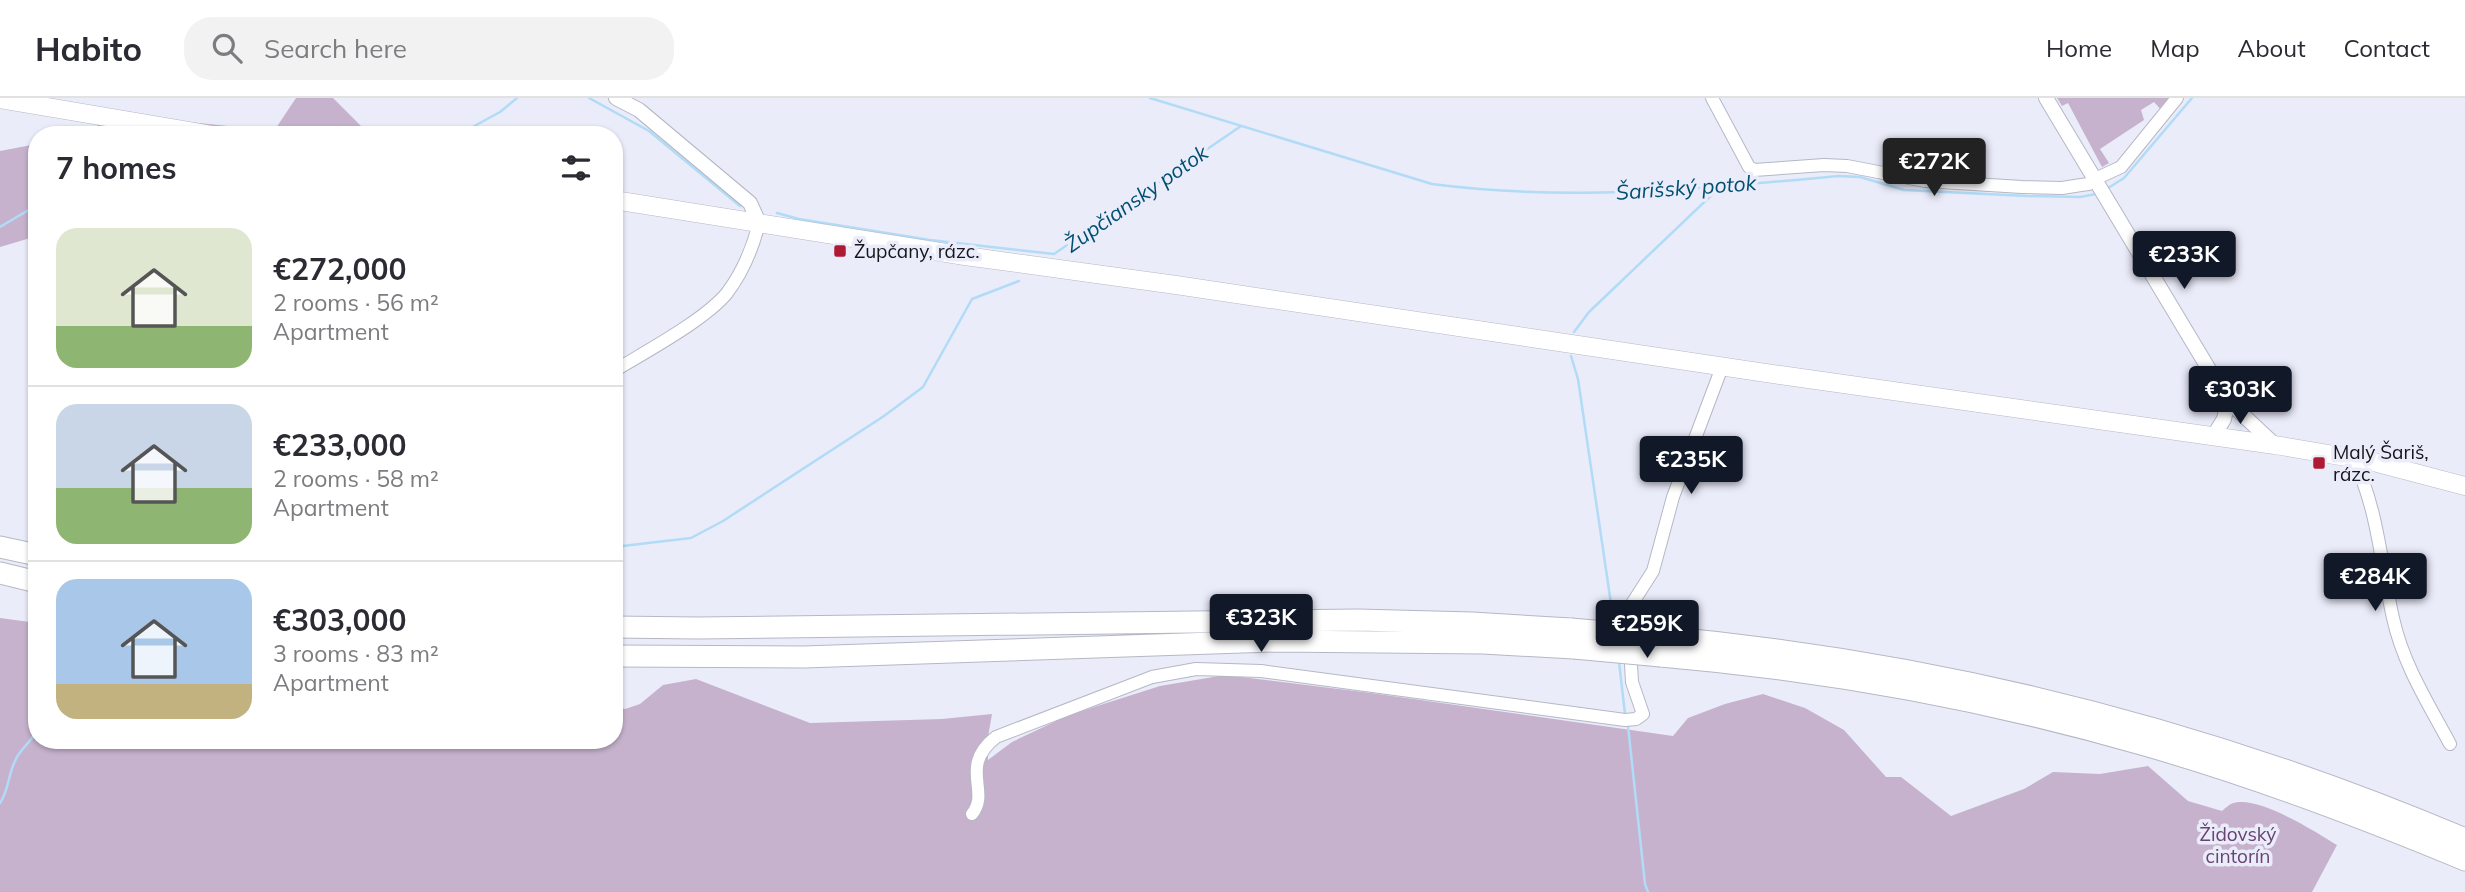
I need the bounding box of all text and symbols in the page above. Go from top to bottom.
search box [184,17,674,80]
text: Habito [35,28,142,69]
icon: search [208,29,246,67]
text: Search here [264,32,407,65]
text: Home [2046,33,2112,63]
text: Map [2150,33,2200,63]
text: About [2238,33,2306,63]
text: Contact [2344,33,2430,63]
water label: Župčiansky potok [1059,138,1214,257]
pin: €272K [1885,139,1983,198]
text: €272K [1899,146,1969,175]
text: 7 homes [56,149,177,187]
icon: filters [557,149,595,187]
water label: Šarišský potok [1615,169,1758,205]
pin: €233K [2135,232,2233,291]
place label: Župčany, rázc. [854,239,980,263]
text: €233K [2149,239,2219,268]
marker: Župčany, rázc. [832,243,848,259]
text: €272,000 [273,250,406,288]
icon: home [112,256,196,340]
text: 2 rooms · 56 m² [273,288,439,317]
text: Apartment [273,317,389,346]
pin: €303K [2191,366,2289,426]
text: €303K [2205,374,2275,403]
text: €233,000 [273,426,406,464]
icon: home [112,432,196,516]
pin: €235K [1642,436,1740,496]
place label: Malý Šariš, rázc. [2333,440,2429,486]
text: €235K [1656,444,1726,473]
marker: Malý Šariš, rázc. [2311,455,2327,471]
text: 2 rooms · 58 m² [273,464,439,493]
text: Apartment [273,493,389,522]
pin: €284K [2326,554,2424,613]
text: €284K [2340,561,2410,590]
pin: €323K [1212,594,1310,654]
text: €303,000 [273,601,406,639]
pin: €259K [1598,601,1696,660]
text: €323K [1226,602,1296,631]
icon: home [112,607,196,691]
text: €259K [1612,608,1682,637]
text: 3 rooms · 83 m² [273,639,439,668]
text: Apartment [273,668,389,697]
park label: Židovský cintorín [2200,822,2276,868]

